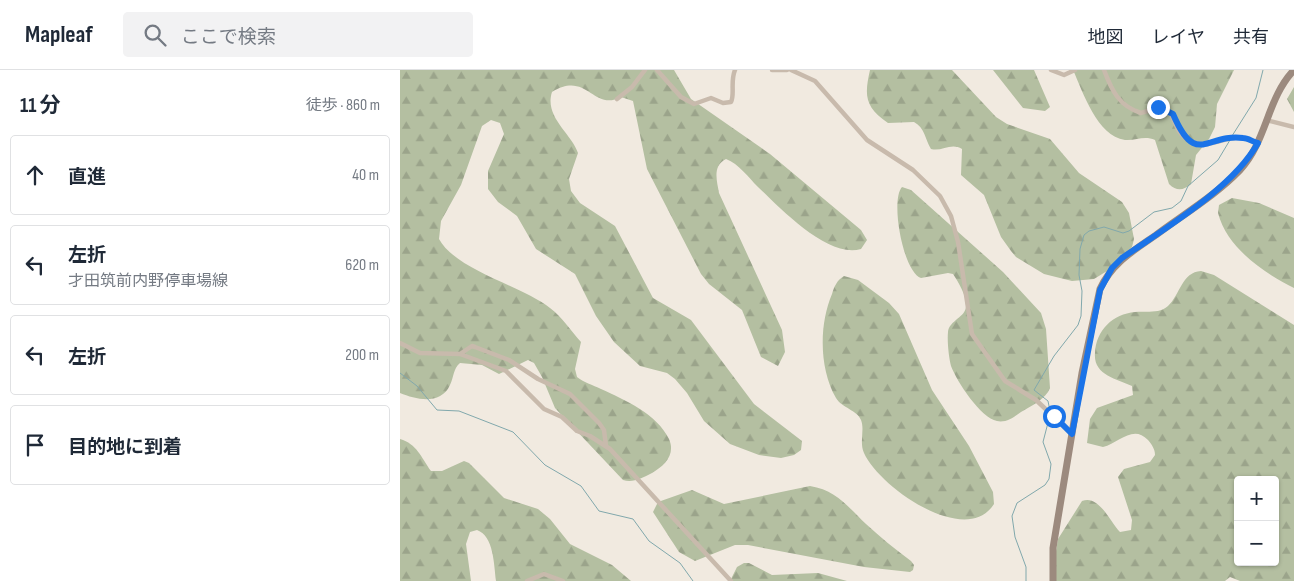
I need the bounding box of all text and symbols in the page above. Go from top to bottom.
search box [123,12,473,57]
text: Mapleaf [25,20,93,49]
icon: search [141,21,169,49]
text: ここで検索 [181,26,276,49]
text: 地図 [1088,27,1124,48]
text: レイヤ [1152,27,1205,48]
text: 共有 [1233,27,1269,48]
text: 11 分 [20,93,61,118]
text: 徒歩 · 860 m [306,96,380,115]
route end [1147,96,1170,119]
icon: ahead [21,161,49,189]
text: 直進 [68,166,106,189]
text: 40 m [352,166,379,185]
text: 左折 [68,244,106,267]
icon: left [21,251,49,279]
text: 620 m [345,256,379,275]
text: 才田筑前内野停車場線 [68,272,228,291]
icon: left [21,341,49,369]
text: 左折 [68,346,106,369]
text: 200 m [345,346,379,365]
route start [1043,405,1066,428]
icon: arrive [21,431,49,459]
text: 目的地に到着 [68,436,182,459]
map controls [1234,476,1279,566]
button: + [1234,476,1279,521]
button: − [1234,521,1279,566]

